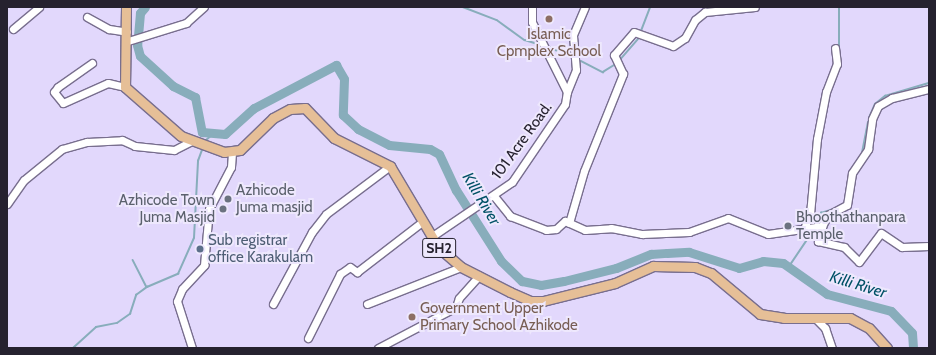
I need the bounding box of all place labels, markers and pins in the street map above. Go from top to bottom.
marker: Islamic Cpmplex School [544,14,554,24]
place label: Islamic Cpmplex School [497,25,601,60]
place label: Azhicode Juma masjid [236,181,312,216]
place label: Azhicode Town Juma Masjid [119,191,215,226]
marker: Azhicode Juma masjid [223,194,233,204]
marker: Azhicode Town Juma Masjid [218,204,228,214]
place label: Bhoothathanpara Temple [796,208,906,243]
marker: Bhoothathanpara Temple [783,221,793,231]
place label: Sub registrar office Karakulam [208,231,313,266]
marker: Sub registrar office Karakulam [195,244,205,254]
place label: Government Upper Primary School Azhikode [420,299,578,334]
marker: Government Upper Primary School Azhikode [407,312,417,322]

